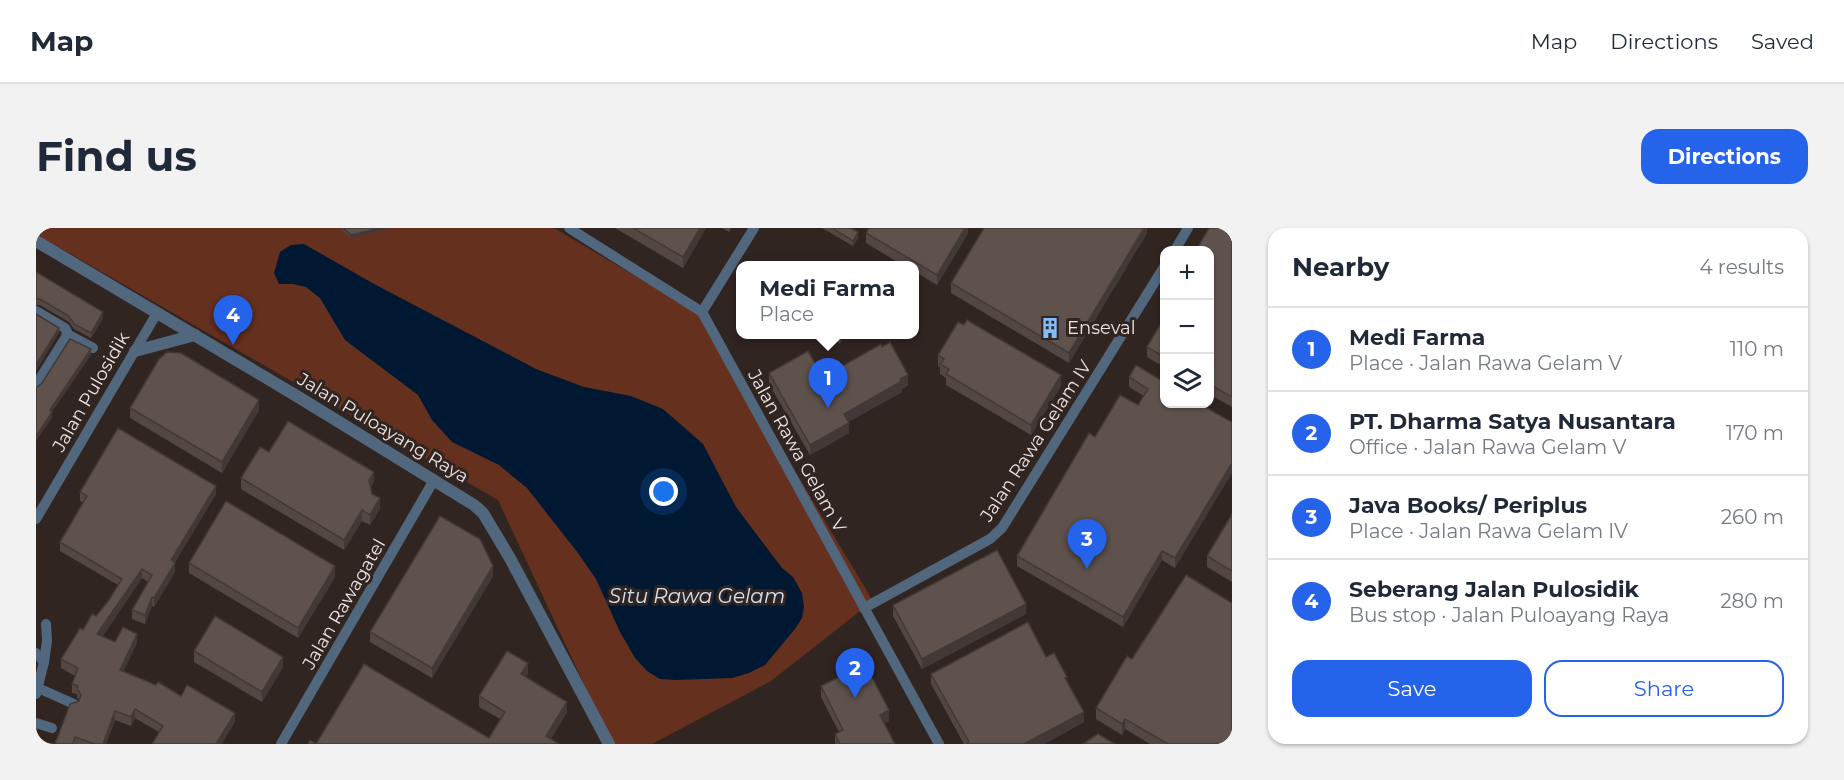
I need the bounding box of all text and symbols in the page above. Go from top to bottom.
text: Map [30,24,93,58]
text: Map [1531,29,1577,54]
text: Directions [1610,29,1718,54]
text: Saved [1751,29,1814,54]
button: Directions [1641,129,1808,184]
text: Find us [36,130,197,182]
map controls [1160,246,1214,408]
button: + [1160,246,1214,300]
text: Nearby [1292,251,1389,283]
text: 4 results [1699,255,1784,279]
popup [736,261,919,339]
text: Medi Farma [759,275,896,302]
pin: 4 [214,296,252,345]
button: − [1160,300,1214,354]
text: Place [759,302,814,326]
building icon: Enseval [1038,316,1062,340]
place label: Enseval [1067,317,1136,339]
text: Medi Farma [1349,324,1485,351]
street label: Jalan Pulosidik [47,328,134,457]
text: 1 [1308,337,1315,361]
text: 110 m [1730,337,1784,361]
text: Place · Jalan Rawa Gelam V [1349,351,1622,375]
button: layers [1160,354,1214,408]
street label: Jalan Rawa Gelam IV [975,356,1097,527]
pin: 1 [808,358,848,408]
street label: Jalan Rawa Gelam V [743,365,851,537]
street label: Jalan Puloayang Raya [293,368,473,488]
text: PT. Dharma Satya Nusantara [1349,408,1676,435]
text: 2 [1306,421,1317,445]
text: 170 m [1726,421,1784,445]
text: Office · Jalan Rawa Gelam V [1349,435,1627,459]
your location [649,477,678,506]
text: Java Books/ Periplus [1349,492,1587,519]
text: 3 [1306,505,1317,529]
text: 260 m [1721,505,1784,529]
text: Place · Jalan Rawa Gelam IV [1349,519,1628,543]
pin: 3 [1068,520,1106,569]
street label: Jalan Rawagatel [297,535,390,674]
text: Seberang Jalan Pulosidik [1349,576,1639,603]
water label: Situ Rawa Gelam [609,584,785,608]
text: 4 [1305,589,1318,613]
text: 280 m [1720,589,1784,613]
text: Bus stop · Jalan Puloayang Raya [1349,603,1669,627]
pin: 2 [836,648,874,698]
button: Save [1292,660,1532,717]
button: Share [1544,660,1784,717]

